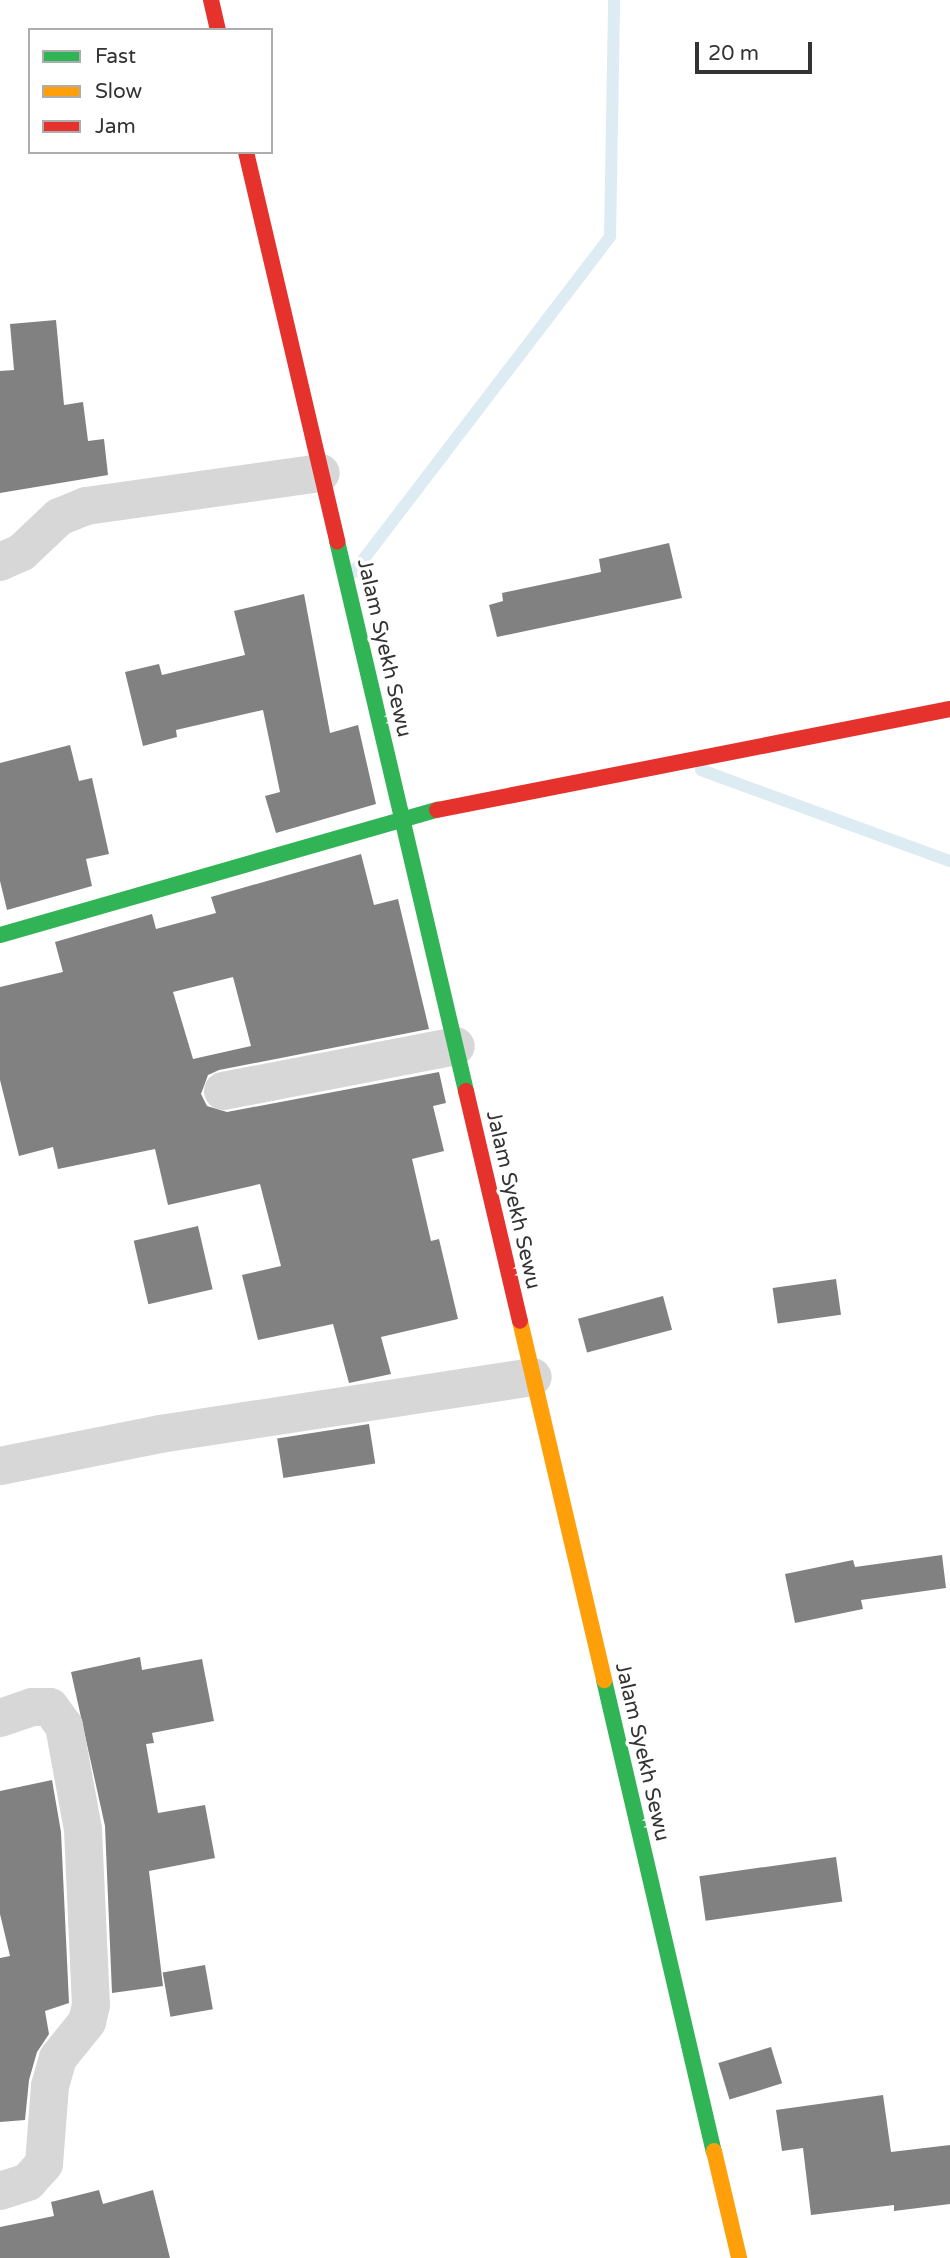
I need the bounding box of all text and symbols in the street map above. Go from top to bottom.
legend [28,28,273,154]
scale bar [698,28,815,72]
text: 20 m [708,41,759,66]
text: Fast [95,44,136,69]
text: Slow [95,79,142,104]
text: Jam [95,114,136,139]
street label: Jalam Syekh Sewu [351,556,417,740]
street label: Jalam Syekh Sewu [480,1108,546,1292]
street label: Jalam Syekh Sewu [609,1660,675,1844]

